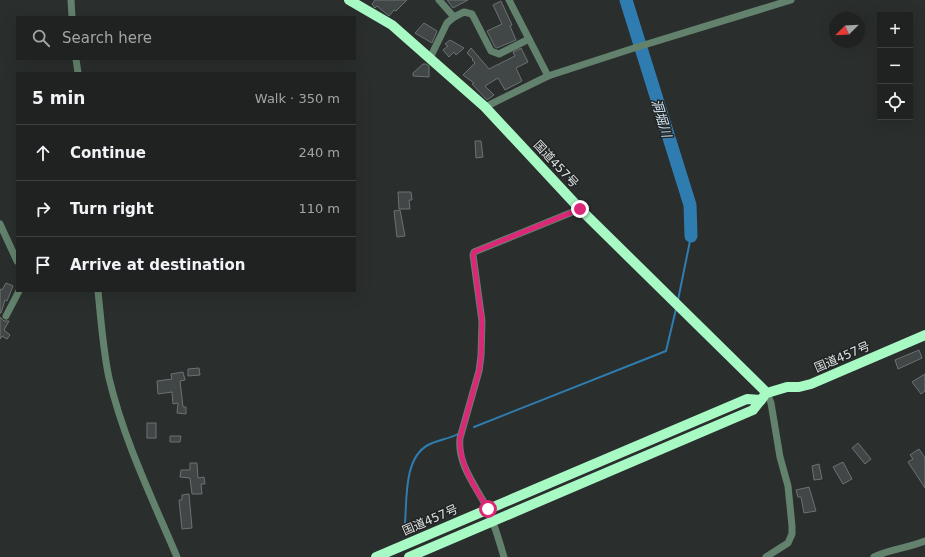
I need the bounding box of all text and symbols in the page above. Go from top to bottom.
north arrow [829,12,865,48]
map controls [877,12,913,120]
button: + [877,12,913,48]
search box [16,16,356,60]
icon: search [30,27,52,49]
text: Search here [62,29,152,47]
button: − [877,48,913,84]
button: locate [877,84,913,120]
text: 5 min [32,88,85,108]
text: Walk · 350 m [255,91,340,106]
water label: 洞堀川 [649,97,675,141]
street label: 国道457号 [531,138,581,190]
icon: ahead [32,142,54,164]
text: Continue [70,144,146,162]
text: 240 m [298,145,340,160]
icon: right [32,198,54,220]
text: Turn right [70,200,154,218]
route end [571,200,589,218]
text: 110 m [298,201,340,216]
icon: arrive [32,254,54,276]
text: Arrive at destination [70,256,245,274]
street label: 国道457号 [812,339,872,375]
route start [479,500,497,518]
street label: 国道457号 [400,502,460,538]

